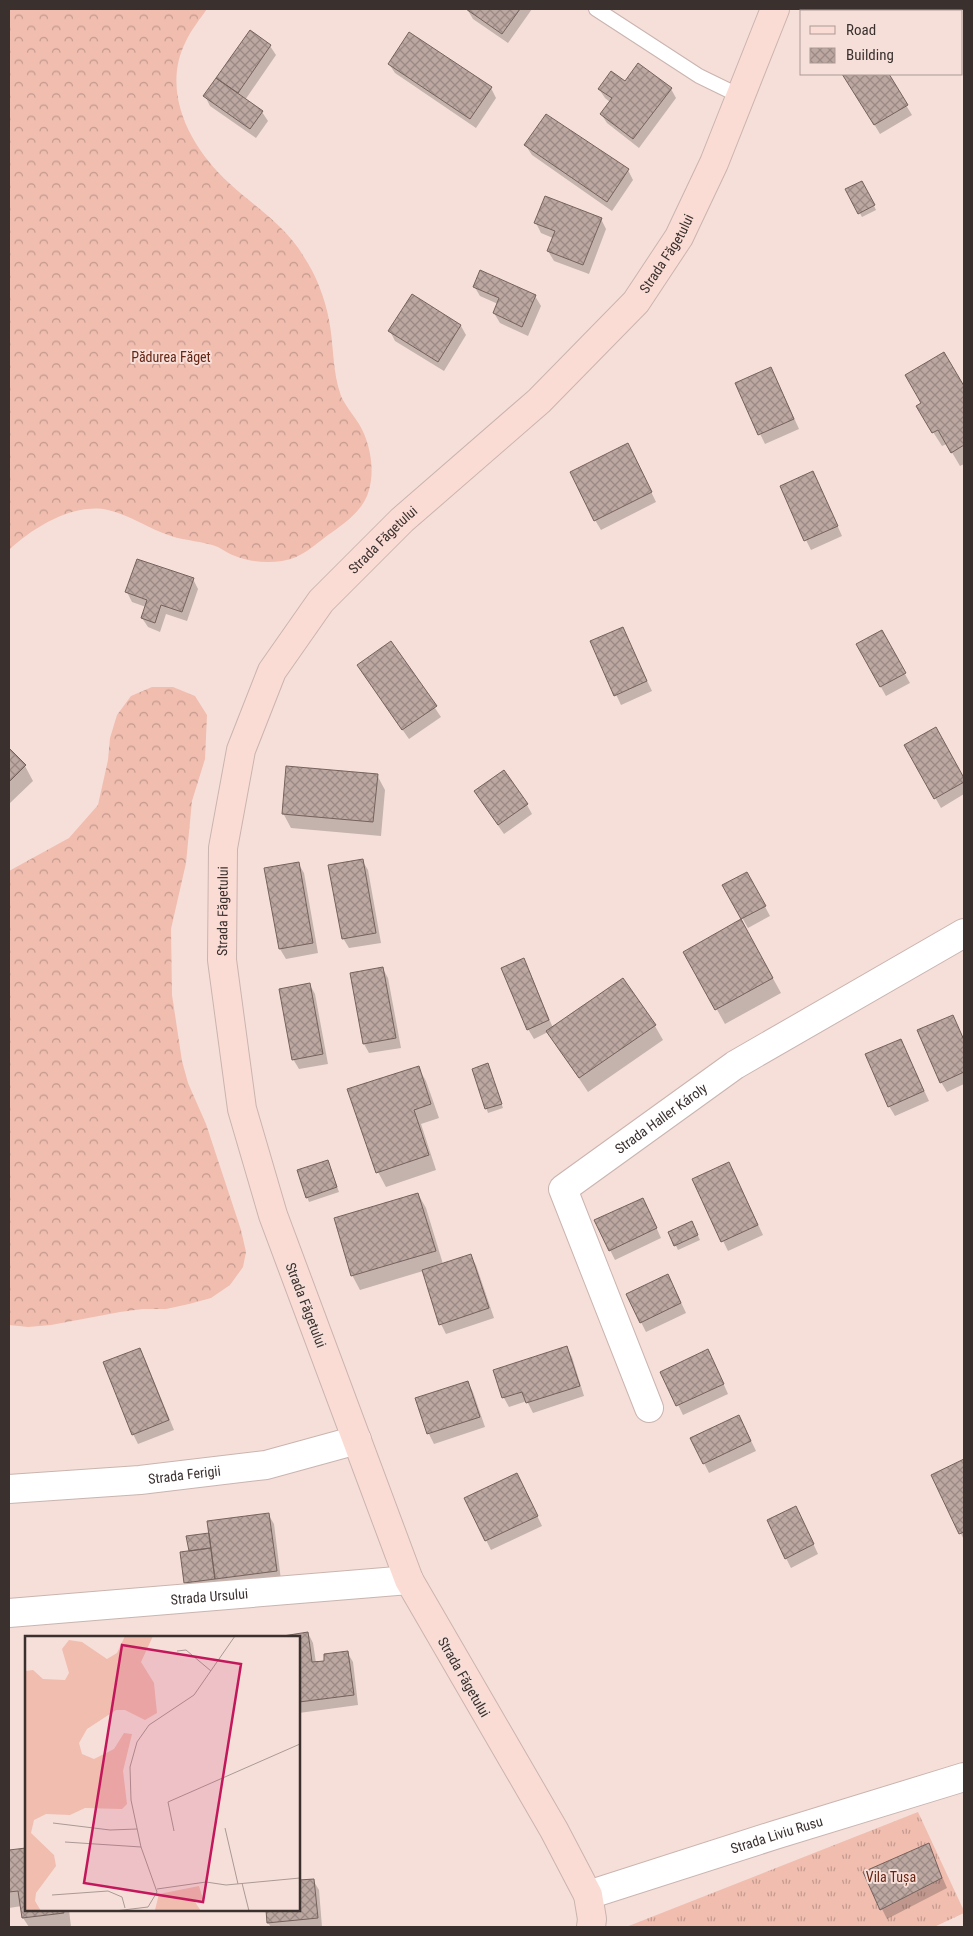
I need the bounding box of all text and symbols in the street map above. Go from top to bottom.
legend [800,10,963,75]
text: Road [846,21,876,39]
text: Building [846,46,894,64]
street label: Strada Făgetului [636,212,697,296]
park label: Pădurea Făget [131,349,211,365]
street label: Strada Făgetului [345,503,420,577]
street label: Strada Făgetului [214,866,231,956]
street label: Strada Haller Károly [612,1080,710,1157]
street label: Strada Făgetului [282,1260,330,1350]
street label: Strada Ferigii [147,1462,222,1487]
street label: Strada Ursului [170,1585,249,1608]
street label: Strada Făgetului [435,1634,493,1720]
inset map [25,1636,300,1911]
street label: Strada Liviu Rusu [729,1813,825,1857]
park label: Vila Tușa [866,1869,916,1886]

